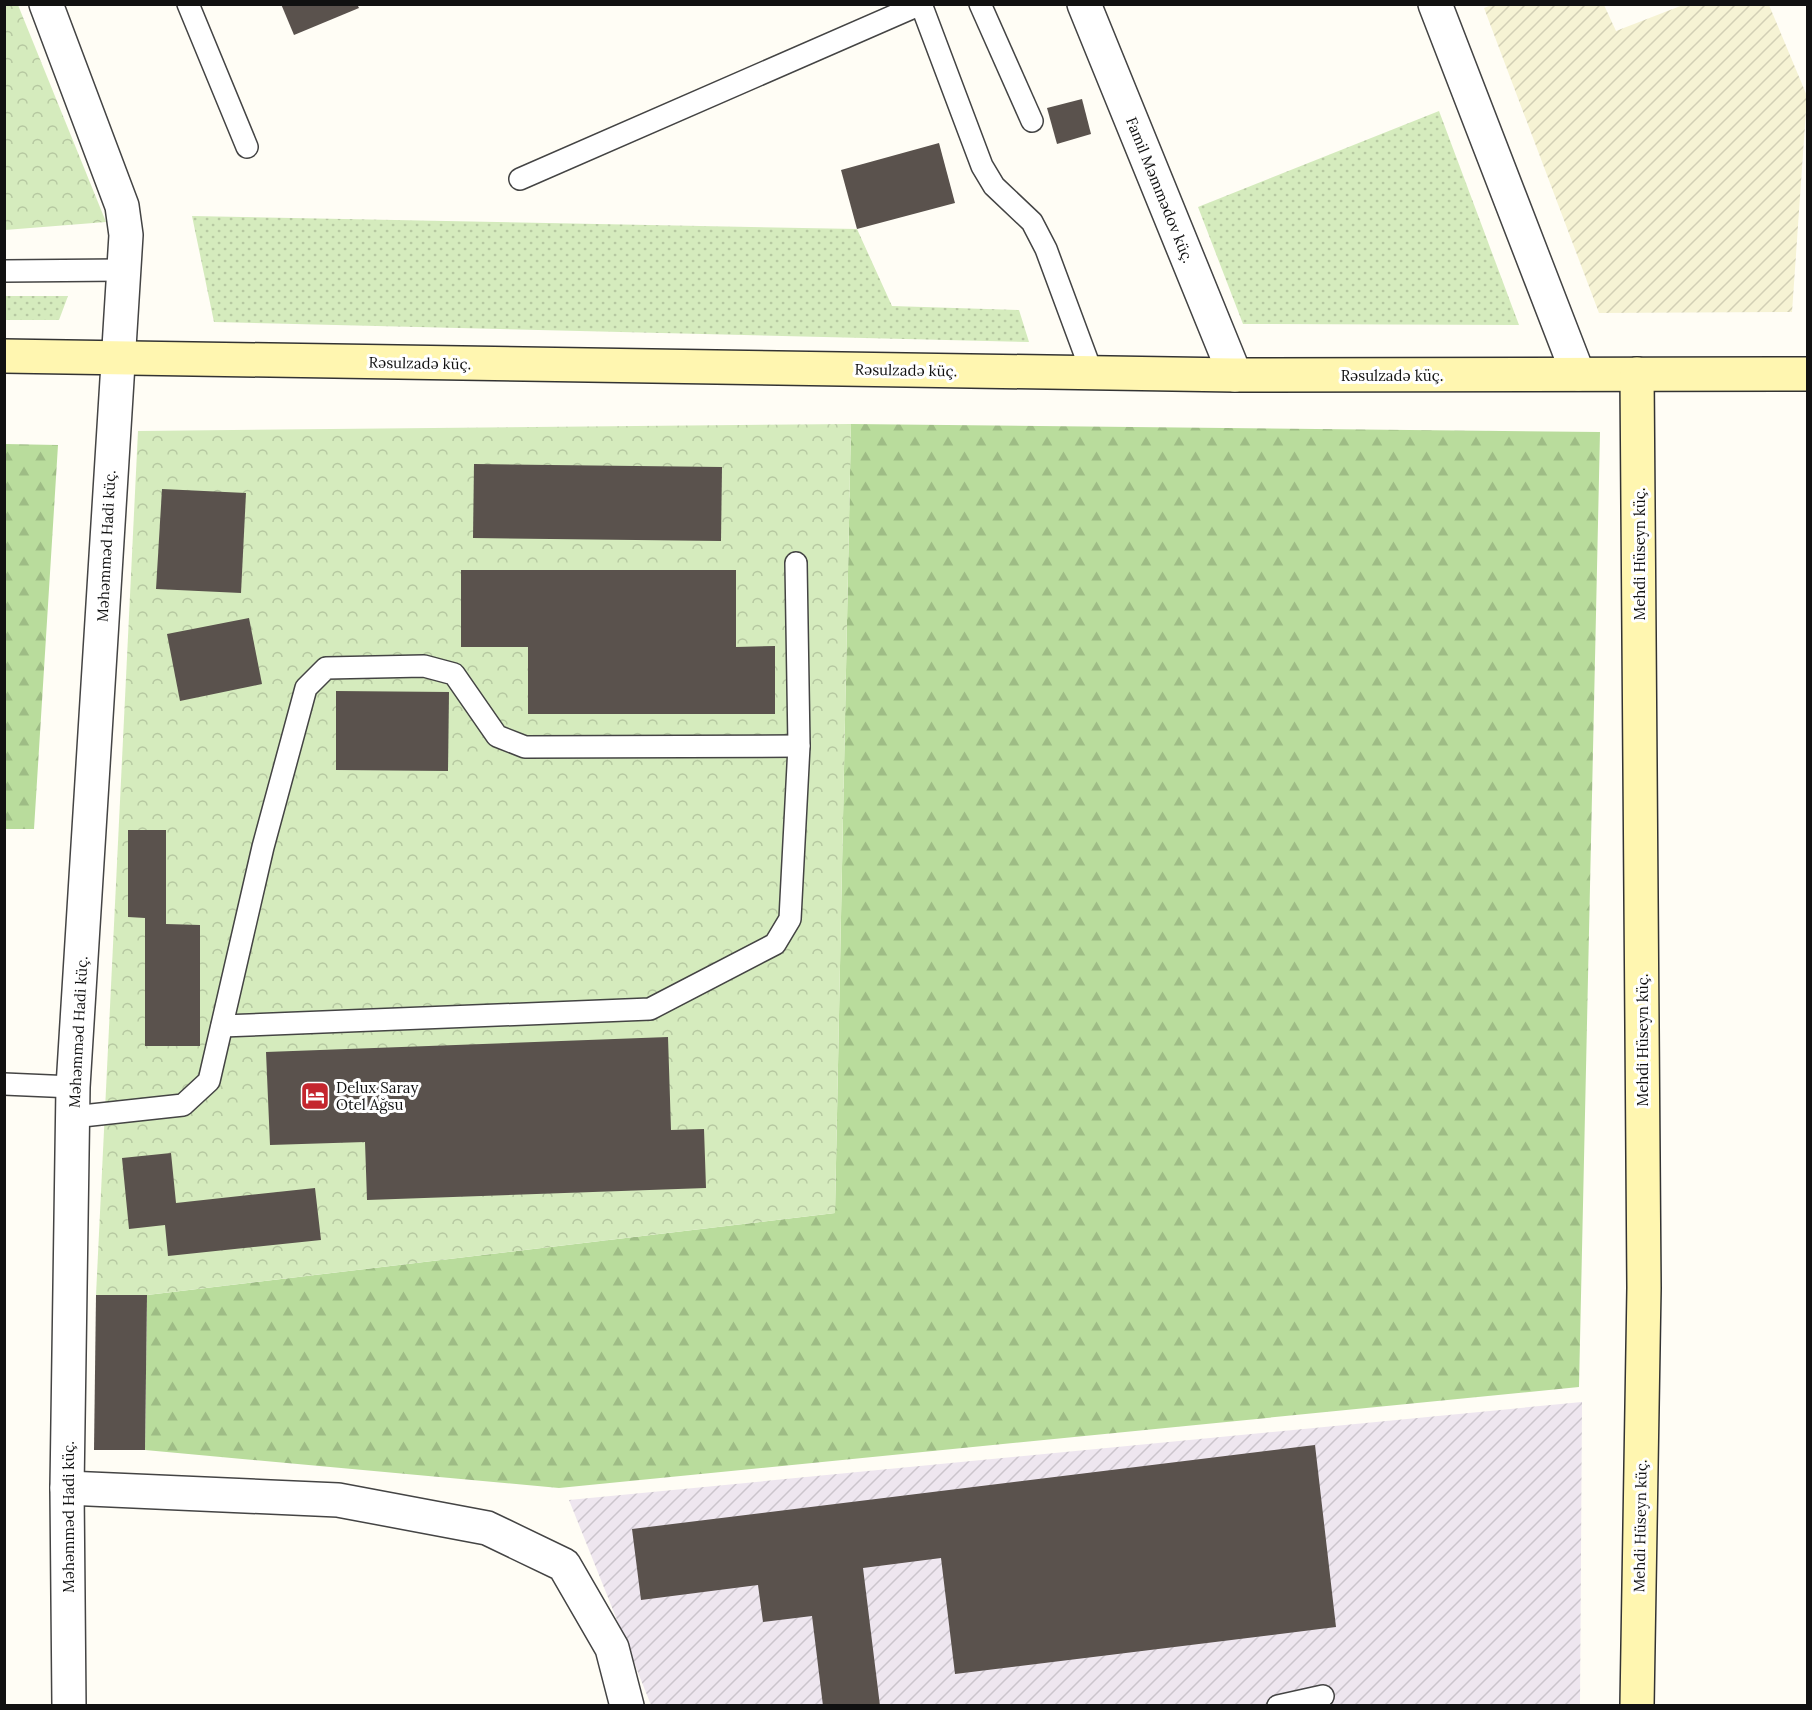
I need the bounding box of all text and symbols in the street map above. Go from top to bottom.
street label: Famil Məmmədov küç. [1122,114,1198,266]
street label: Rəsulzadə küç. [369,353,471,373]
street label: Rəsulzadə küç. [855,360,957,380]
street label: Rəsulzadə küç. [1341,366,1443,385]
street label: Məhəmməd Hadi küç. [93,470,119,622]
street label: Mehdi Hüseyn küç. [1630,488,1649,620]
street label: Məhəmməd Hadi küç. [65,956,91,1108]
street label: Mehdi Hüseyn küç. [1633,974,1652,1106]
place label: Delux Saray Otel Ağsu [336,1078,418,1114]
hotel icon: Delux Saray Otel Ağsu [299,1080,331,1112]
street label: Məhəmməd Hadi küç. [59,1441,78,1593]
street label: Mehdi Hüseyn küç. [1629,1459,1651,1593]

